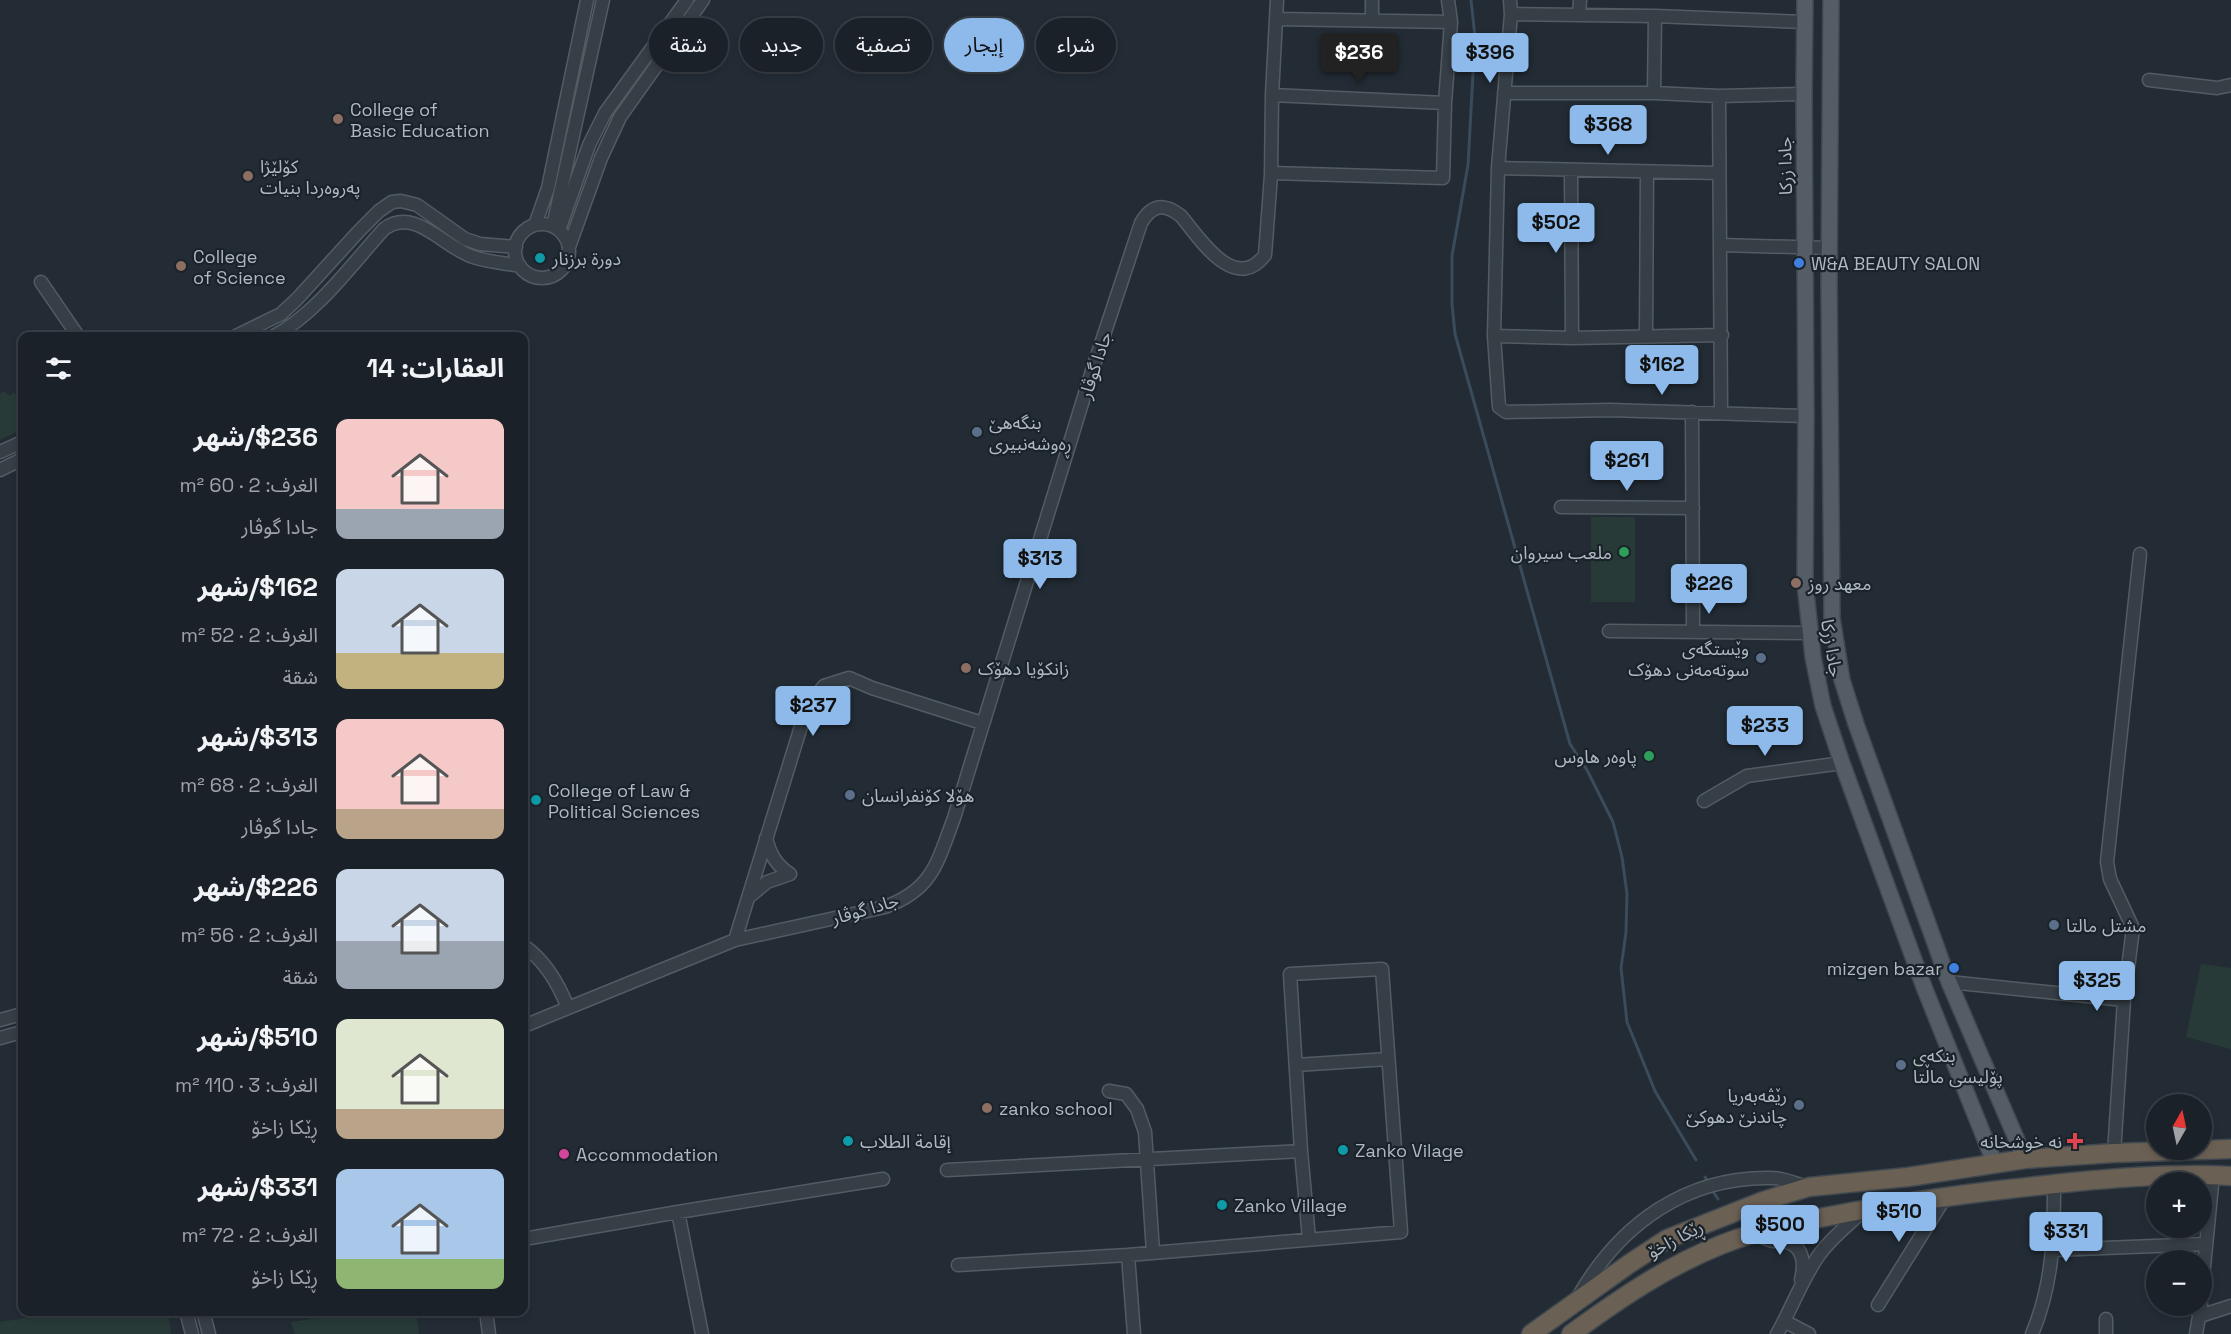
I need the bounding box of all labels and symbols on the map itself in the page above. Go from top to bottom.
pin: $236 [1323,33,1395,84]
pin: $396 [1454,33,1526,84]
place label: College of Basic Education [350,98,490,142]
pin: $368 [1572,105,1644,156]
marker: College of Basic Education [331,112,345,126]
street label: جادا زرکا [1773,137,1797,195]
place label: کۆلێژا پەروەردا بنیات [260,155,360,199]
marker: کۆلێژا پەروەردا بنیات [241,169,255,183]
pin: $502 [1520,203,1592,254]
place label: College of Science [193,245,286,289]
place label: دورة برزنار [551,247,621,270]
marker: دورة برزنار [533,251,547,265]
place label: W&A BEAUTY SALON [1811,252,1980,275]
marker: W&A BEAUTY SALON [1792,256,1806,270]
marker: College of Science [174,259,188,273]
street label: جادا گوڤار [1073,329,1117,402]
pin: $162 [1626,345,1698,396]
place label: بنگه‌هێ ڕه‌وشه‌نبیرى [989,411,1072,458]
marker: بنگه‌هێ ڕه‌وشه‌نبیرى [970,425,984,439]
pin: $261 [1591,441,1663,492]
pin: $313 [1004,539,1076,590]
place label: ملعب سيروان [1511,541,1612,564]
marker: ملعب سيروان [1617,545,1631,559]
pin: $226 [1673,564,1745,615]
place label: معهد روز [1807,572,1871,595]
marker: معهد روز [1789,576,1803,590]
street label: جادا زرکا [1816,617,1848,679]
place label: وێستگەی سوتەمەنی دهۆک [1628,637,1749,681]
marker: وێستگەی سوتەمەنی دهۆک [1754,651,1768,665]
place label: زانکۆیا دهۆک [978,657,1069,680]
marker: زانکۆیا دهۆک [959,661,973,675]
pin: $237 [777,686,849,737]
pin: $233 [1729,706,1801,757]
place label: پاوەر هاوس [1554,745,1637,768]
marker: پاوەر هاوس [1642,749,1656,763]
place label: College of Law & Political Sciences [548,779,700,823]
place label: هۆلا كۆنفرانسان [862,784,974,807]
marker: هۆلا كۆنفرانسان [843,788,857,802]
marker: College of Law & Political Sciences [529,793,543,807]
street label: جادا گوڤار [828,888,901,930]
place label: مشتل مالتا [2066,914,2147,937]
marker: مشتل مالتا [2047,918,2061,932]
place label: mizgen bazar [1827,957,1942,980]
marker: mizgen bazar [1947,961,1961,975]
pin: $325 [2061,961,2133,1012]
place label: بنکەی پۆلیسی ماڵتا [1913,1044,2003,1088]
marker: بنکەی پۆلیسی ماڵتا [1894,1058,1908,1072]
place label: رێڤەبەریا چاندنێ دهوکێ [1686,1084,1787,1128]
north arrow [2146,1094,2212,1160]
place label: zanko school [999,1097,1113,1120]
marker: رێڤەبەریا چاندنێ دهوکێ [1792,1098,1806,1112]
marker: zanko school [980,1101,994,1115]
place label: إقامة الطلاب [860,1130,951,1154]
place label: نه خوشخانه [1980,1130,2062,1153]
marker: نه خوشخانه [2066,1132,2084,1150]
marker: إقامة الطلاب [841,1134,855,1148]
place label: Zanko Vilage [1355,1139,1464,1162]
place label: Accommodation [576,1143,718,1166]
marker: Zanko Vilage [1336,1143,1350,1157]
marker: Accommodation [557,1147,571,1161]
pin: $510 [1863,1192,1935,1243]
place label: Zanko Village [1234,1194,1347,1217]
marker: Zanko Village [1215,1198,1229,1212]
pin: $500 [1744,1205,1816,1256]
pin: $331 [2030,1212,2102,1263]
street label: ڕێکا زاخۆ [1643,1215,1709,1267]

